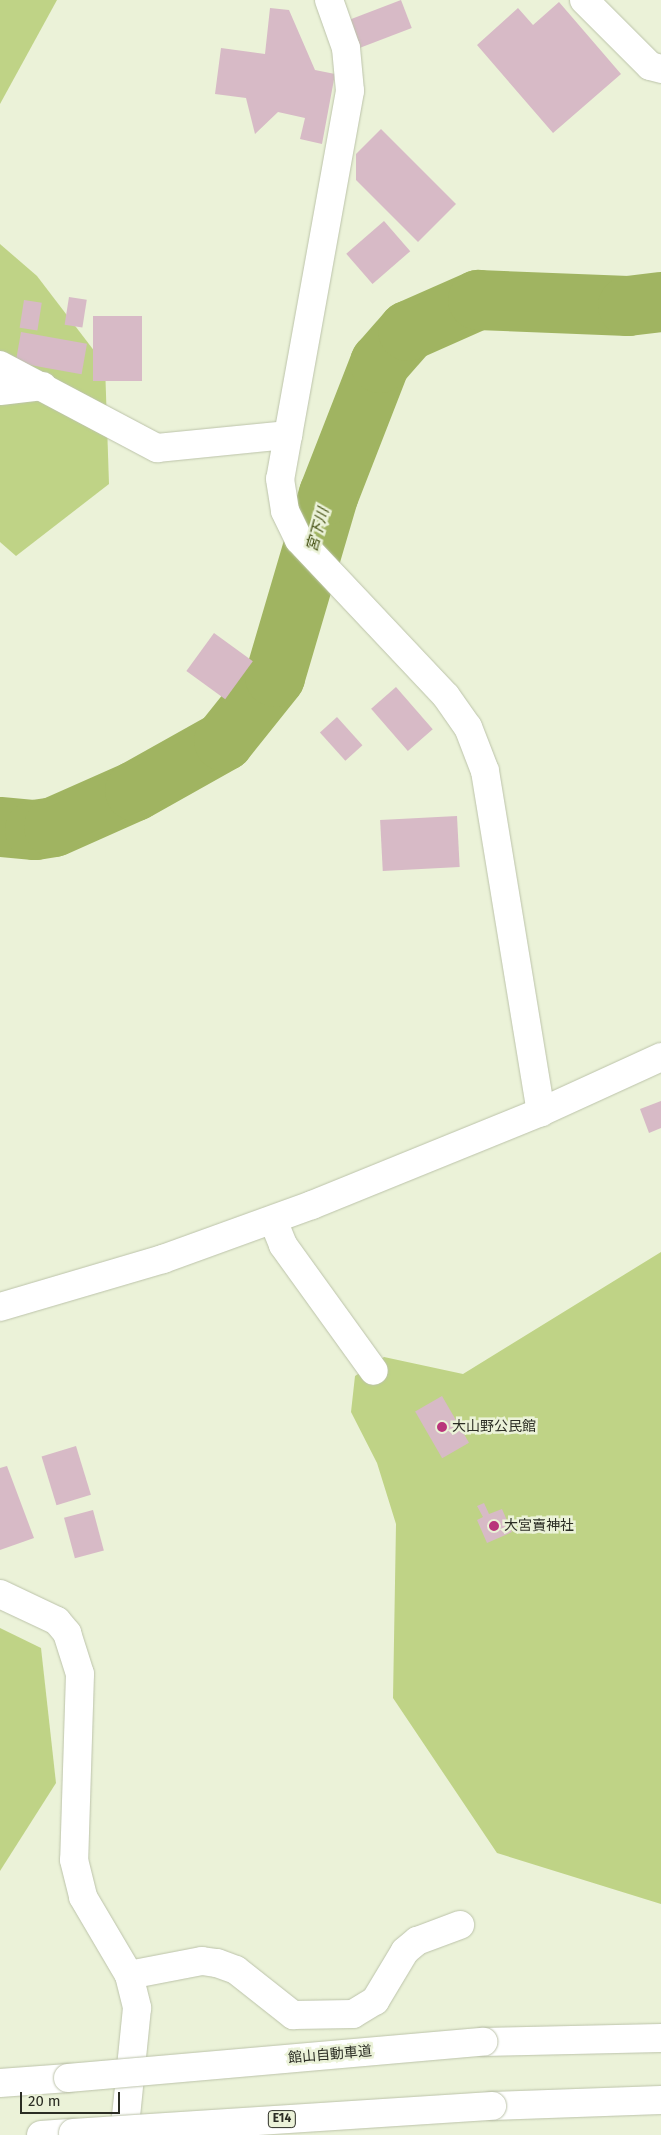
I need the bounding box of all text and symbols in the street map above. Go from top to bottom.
water label: 宮下川 [303,506,333,554]
place label: 大山野公民館 [452,1419,536,1435]
marker: 大山野公民館 [436,1421,448,1433]
place label: 大宮賣神社 [504,1518,574,1534]
marker: 大宮賣神社 [488,1520,500,1532]
street label: 館山自動車道 [287,2043,373,2067]
scale bar [22,2082,122,2114]
text: 20 m [28,2092,61,2110]
road number: E14 [267,2110,297,2128]

